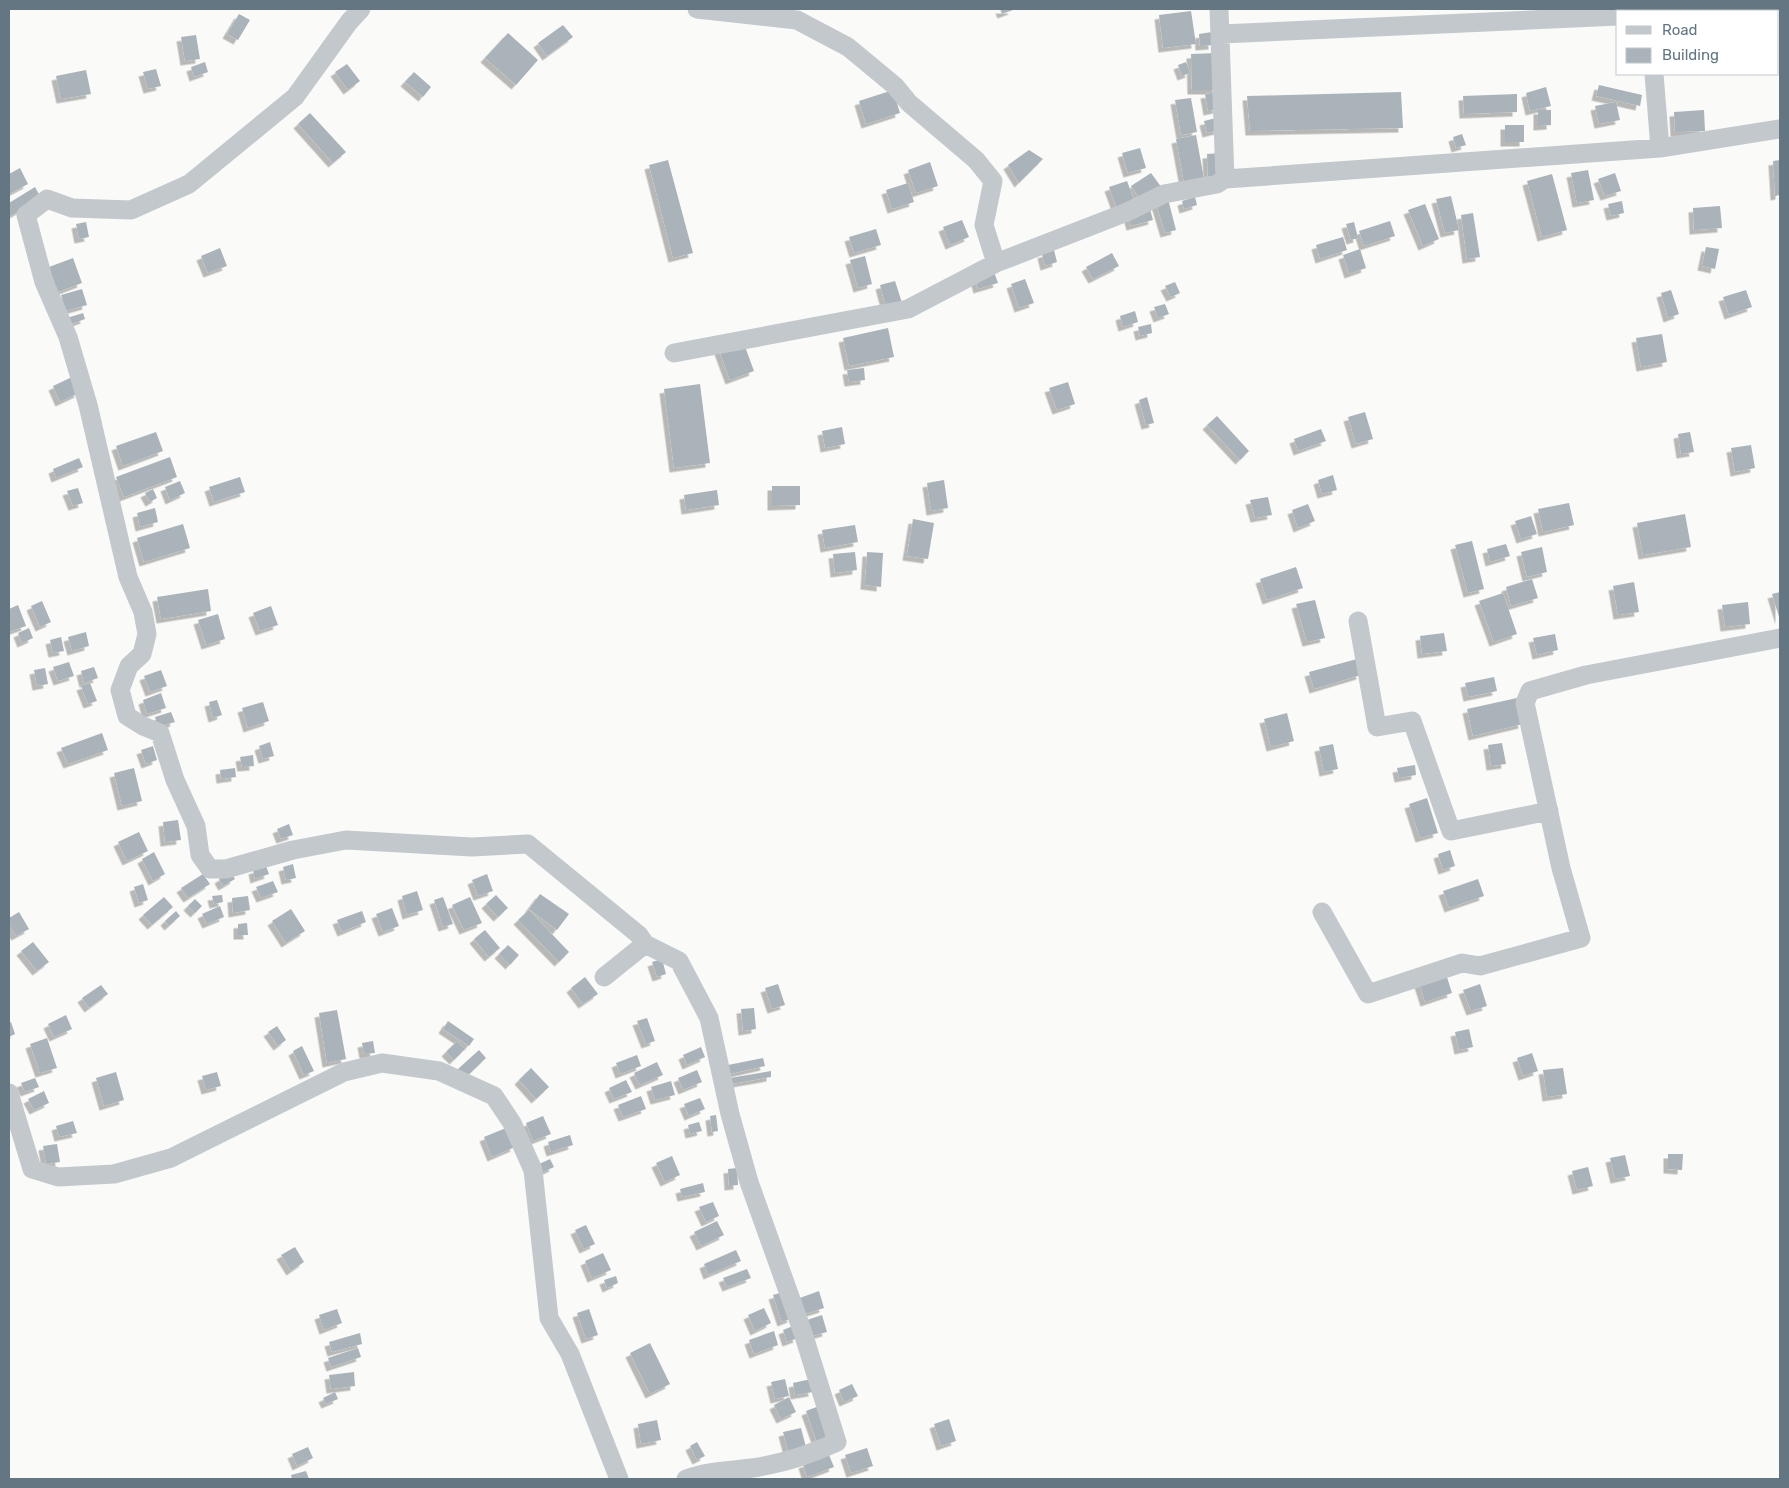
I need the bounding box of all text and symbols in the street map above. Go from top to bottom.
legend [1616,10,1779,75]
text: Road [1662,21,1698,39]
text: Building [1662,46,1719,64]

